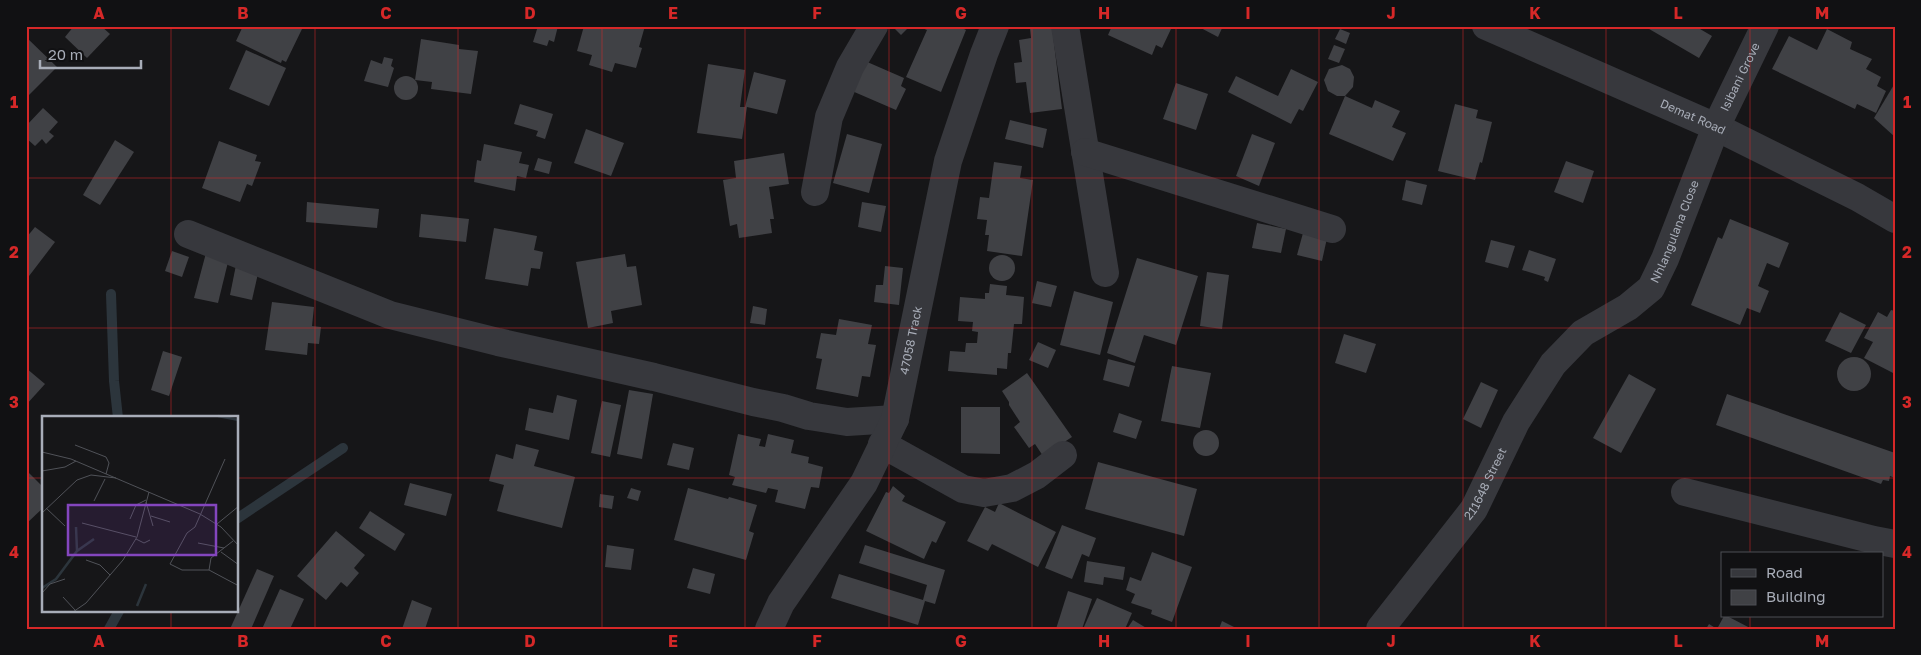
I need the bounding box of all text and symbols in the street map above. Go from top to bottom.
text: A [93,3,105,23]
text: B [237,3,249,23]
text: C [380,3,392,23]
text: D [524,3,536,23]
text: E [668,3,678,23]
text: F [812,3,822,23]
text: G [955,3,967,23]
text: H [1098,3,1110,23]
text: I [1245,3,1251,23]
text: J [1386,3,1396,23]
text: K [1529,3,1541,23]
text: L [1673,3,1683,23]
text: M [1815,3,1829,23]
scale bar [40,38,141,70]
street label: Isibani Grove [1717,40,1763,114]
text: 20 m [48,45,83,63]
text: 1 [10,92,18,112]
text: 1 [1903,92,1911,112]
street label: Demat Road [1658,95,1728,138]
street label: Nhlangulana Close [1647,178,1702,285]
text: 2 [9,242,19,262]
text: 2 [1902,242,1912,262]
street label: 47058 Track [896,304,925,376]
text: 3 [9,392,19,412]
text: 3 [1902,392,1912,412]
inset map [42,416,239,612]
street label: 211648 Street [1460,445,1510,523]
text: 4 [9,542,19,562]
text: 4 [1902,542,1912,562]
legend [1721,552,1884,618]
text: Road [1766,563,1803,581]
text: Building [1766,587,1826,605]
text: A [93,631,105,651]
text: B [237,631,249,651]
text: C [380,631,392,651]
text: D [524,631,536,651]
text: E [668,631,678,651]
text: F [812,631,822,651]
text: G [955,631,967,651]
text: H [1098,631,1110,651]
text: I [1245,631,1251,651]
text: J [1386,631,1396,651]
text: K [1529,631,1541,651]
text: L [1673,631,1683,651]
text: M [1815,631,1829,651]

